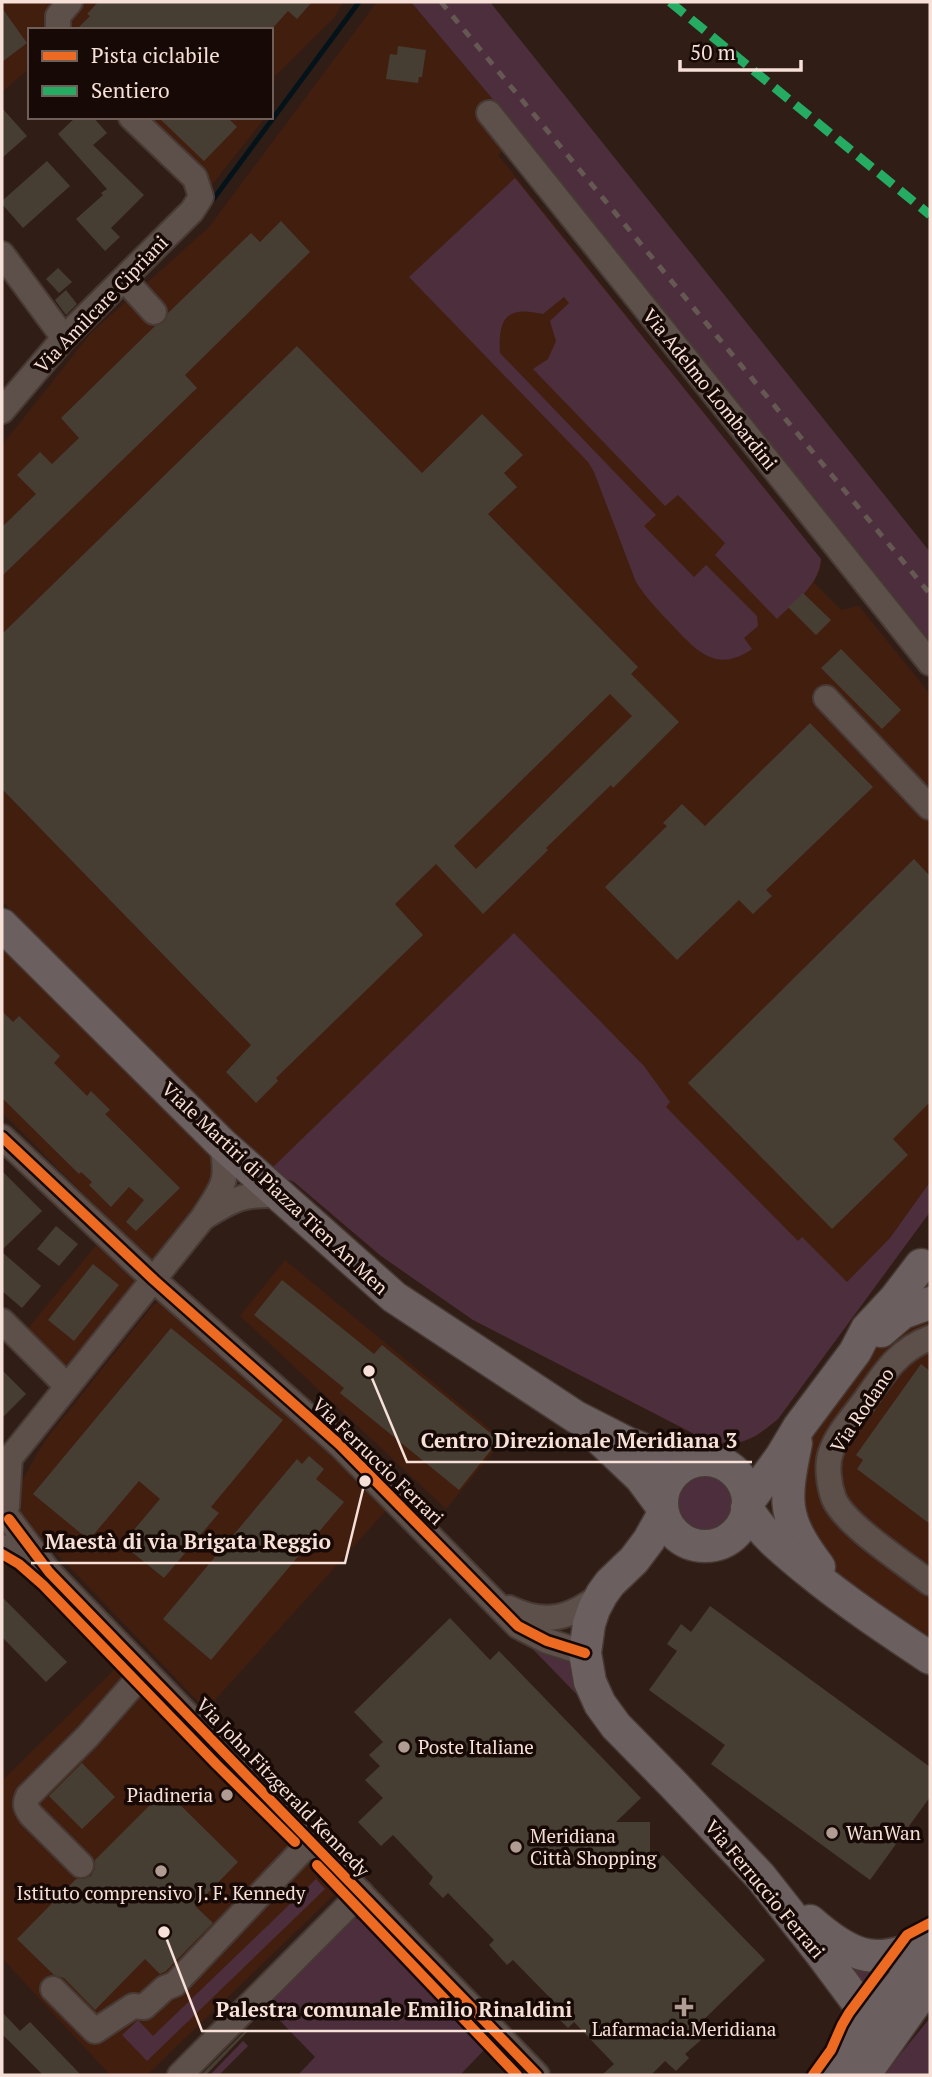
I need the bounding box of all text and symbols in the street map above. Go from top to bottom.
legend [28,28,273,119]
scale bar [680,28,801,72]
text: 50 m [690,38,736,66]
text: Pista ciclabile [91,41,220,69]
text: Sentiero [91,76,170,104]
street label: Via Amilcare Cipriani [29,230,173,378]
street label: Via Adelmo Lombardini [638,303,783,475]
street label: Viale Martiri di Piazza Tien An Men [157,1076,394,1299]
street label: Via Rodano [824,1362,899,1457]
street label: Via Ferruccio Ferrari [307,1391,449,1530]
callout: Centro Direzionale Meridiana 3 [407,1420,752,1462]
text: Centro Direzionale Meridiana 3 [421,1426,737,1454]
callout: Maestà di via Brigata Reggio [31,1521,345,1563]
text: Maestà di via Brigata Reggio [45,1527,331,1555]
street label: Via John Fitzgerald Kennedy [191,1692,376,1882]
place label: Poste Italiane [418,1734,534,1759]
marker: Poste Italiane [396,1739,412,1755]
place label: Piadineria [127,1782,213,1807]
marker: Piadineria [219,1787,235,1803]
street label: Via Ferruccio Ferrari [700,1814,831,1963]
place label: WanWan [846,1820,921,1845]
place label: Meridiana Città Shopping [530,1823,658,1870]
marker: WanWan [824,1825,840,1841]
marker: Meridiana Città Shopping [508,1839,524,1855]
marker: Istituto comprensivo J. F. Kennedy [153,1863,169,1879]
place label: Istituto comprensivo J. F. Kennedy [17,1880,306,1905]
callout: Palestra comunale Emilio Rinaldini [202,1989,586,2031]
text: Palestra comunale Emilio Rinaldini [216,1995,572,2023]
marker: Lafarmacia.Meridiana [676,1999,692,2015]
place label: Lafarmacia.Meridiana [592,2016,777,2041]

